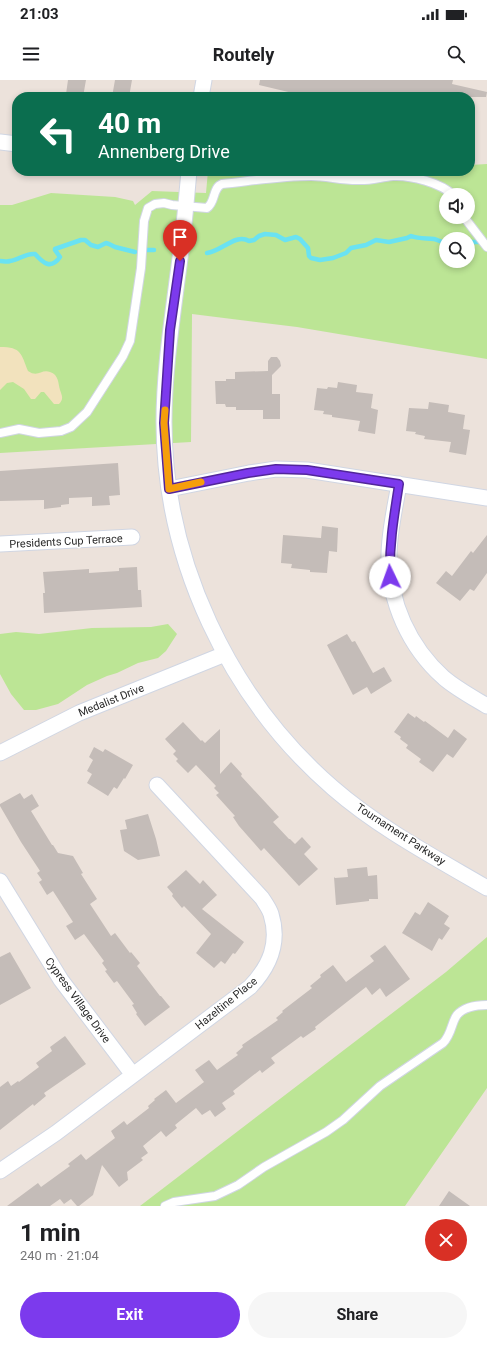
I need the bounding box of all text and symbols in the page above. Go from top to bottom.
text: 21:03 [20,5,59,23]
icon: menu [20,43,42,65]
icon: search [445,43,467,65]
text: Routely [213,44,274,65]
text: 40 m [98,107,161,140]
icon: left [32,108,84,160]
text: Annenberg Drive [98,141,230,162]
map controls [439,188,475,268]
button: sound [439,188,475,224]
pin [163,220,197,261]
icon: arrive [169,226,191,248]
button: search [439,232,475,268]
street label: Presidents Cup Terrace [9,532,123,551]
position arrow [369,556,411,598]
street label: Medalist Drive [76,681,146,720]
street label: Tournament Parkway [354,801,448,869]
street label: Cypress Village Drive [42,955,113,1046]
street label: Hazeltine Place [193,974,260,1032]
text: 1 min [20,1219,80,1247]
button: close [425,1219,467,1261]
text: 240 m · 21:04 [20,1248,99,1263]
button: Exit [20,1292,240,1338]
button: Share [248,1292,467,1338]

